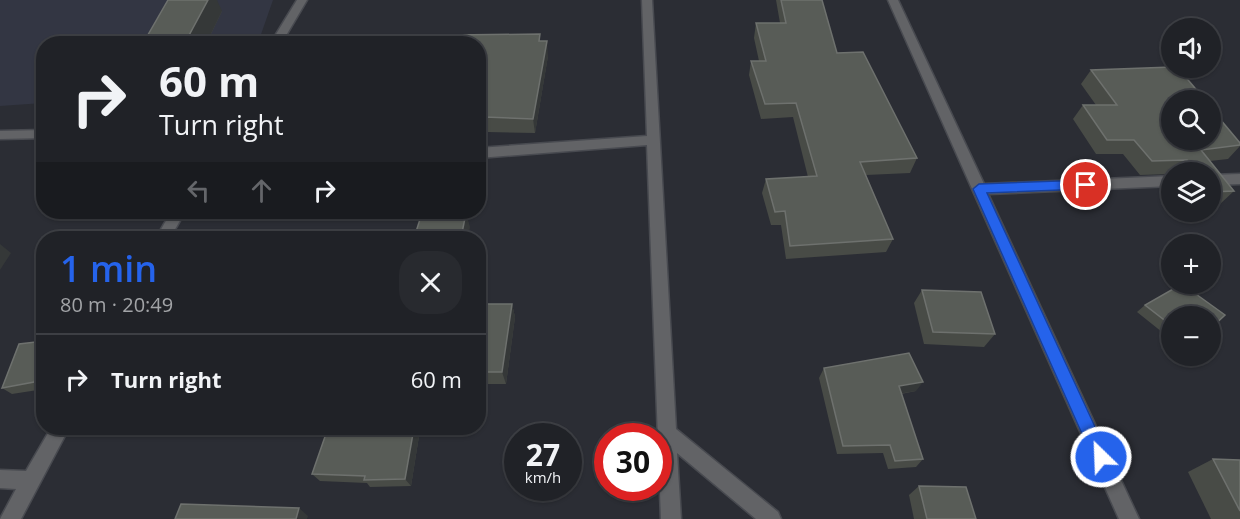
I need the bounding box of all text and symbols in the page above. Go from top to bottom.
map controls [1161,18,1221,366]
button: sound [1161,18,1221,78]
text: 60 m [159,52,259,109]
icon: right [60,60,138,138]
button: search [1161,90,1221,150]
text: Turn right [159,106,284,143]
pin [1060,159,1111,210]
button: layers [1161,162,1221,222]
icon: arrive [1069,168,1102,201]
icon: left [182,174,215,207]
icon: ahead [245,174,278,207]
icon: right [308,174,341,207]
button: + [1161,234,1221,294]
text: 1 min [60,244,157,293]
button: close [399,251,462,314]
text: 80 m · 20:49 [60,291,173,318]
button: − [1161,306,1221,366]
icon: right [60,363,93,396]
text: Turn right [111,364,222,394]
text: 60 m [411,364,462,394]
speed limit sign: 30 [594,423,672,501]
position arrow [1069,425,1133,489]
text: 27 [526,434,560,475]
text: km/h [525,467,561,487]

